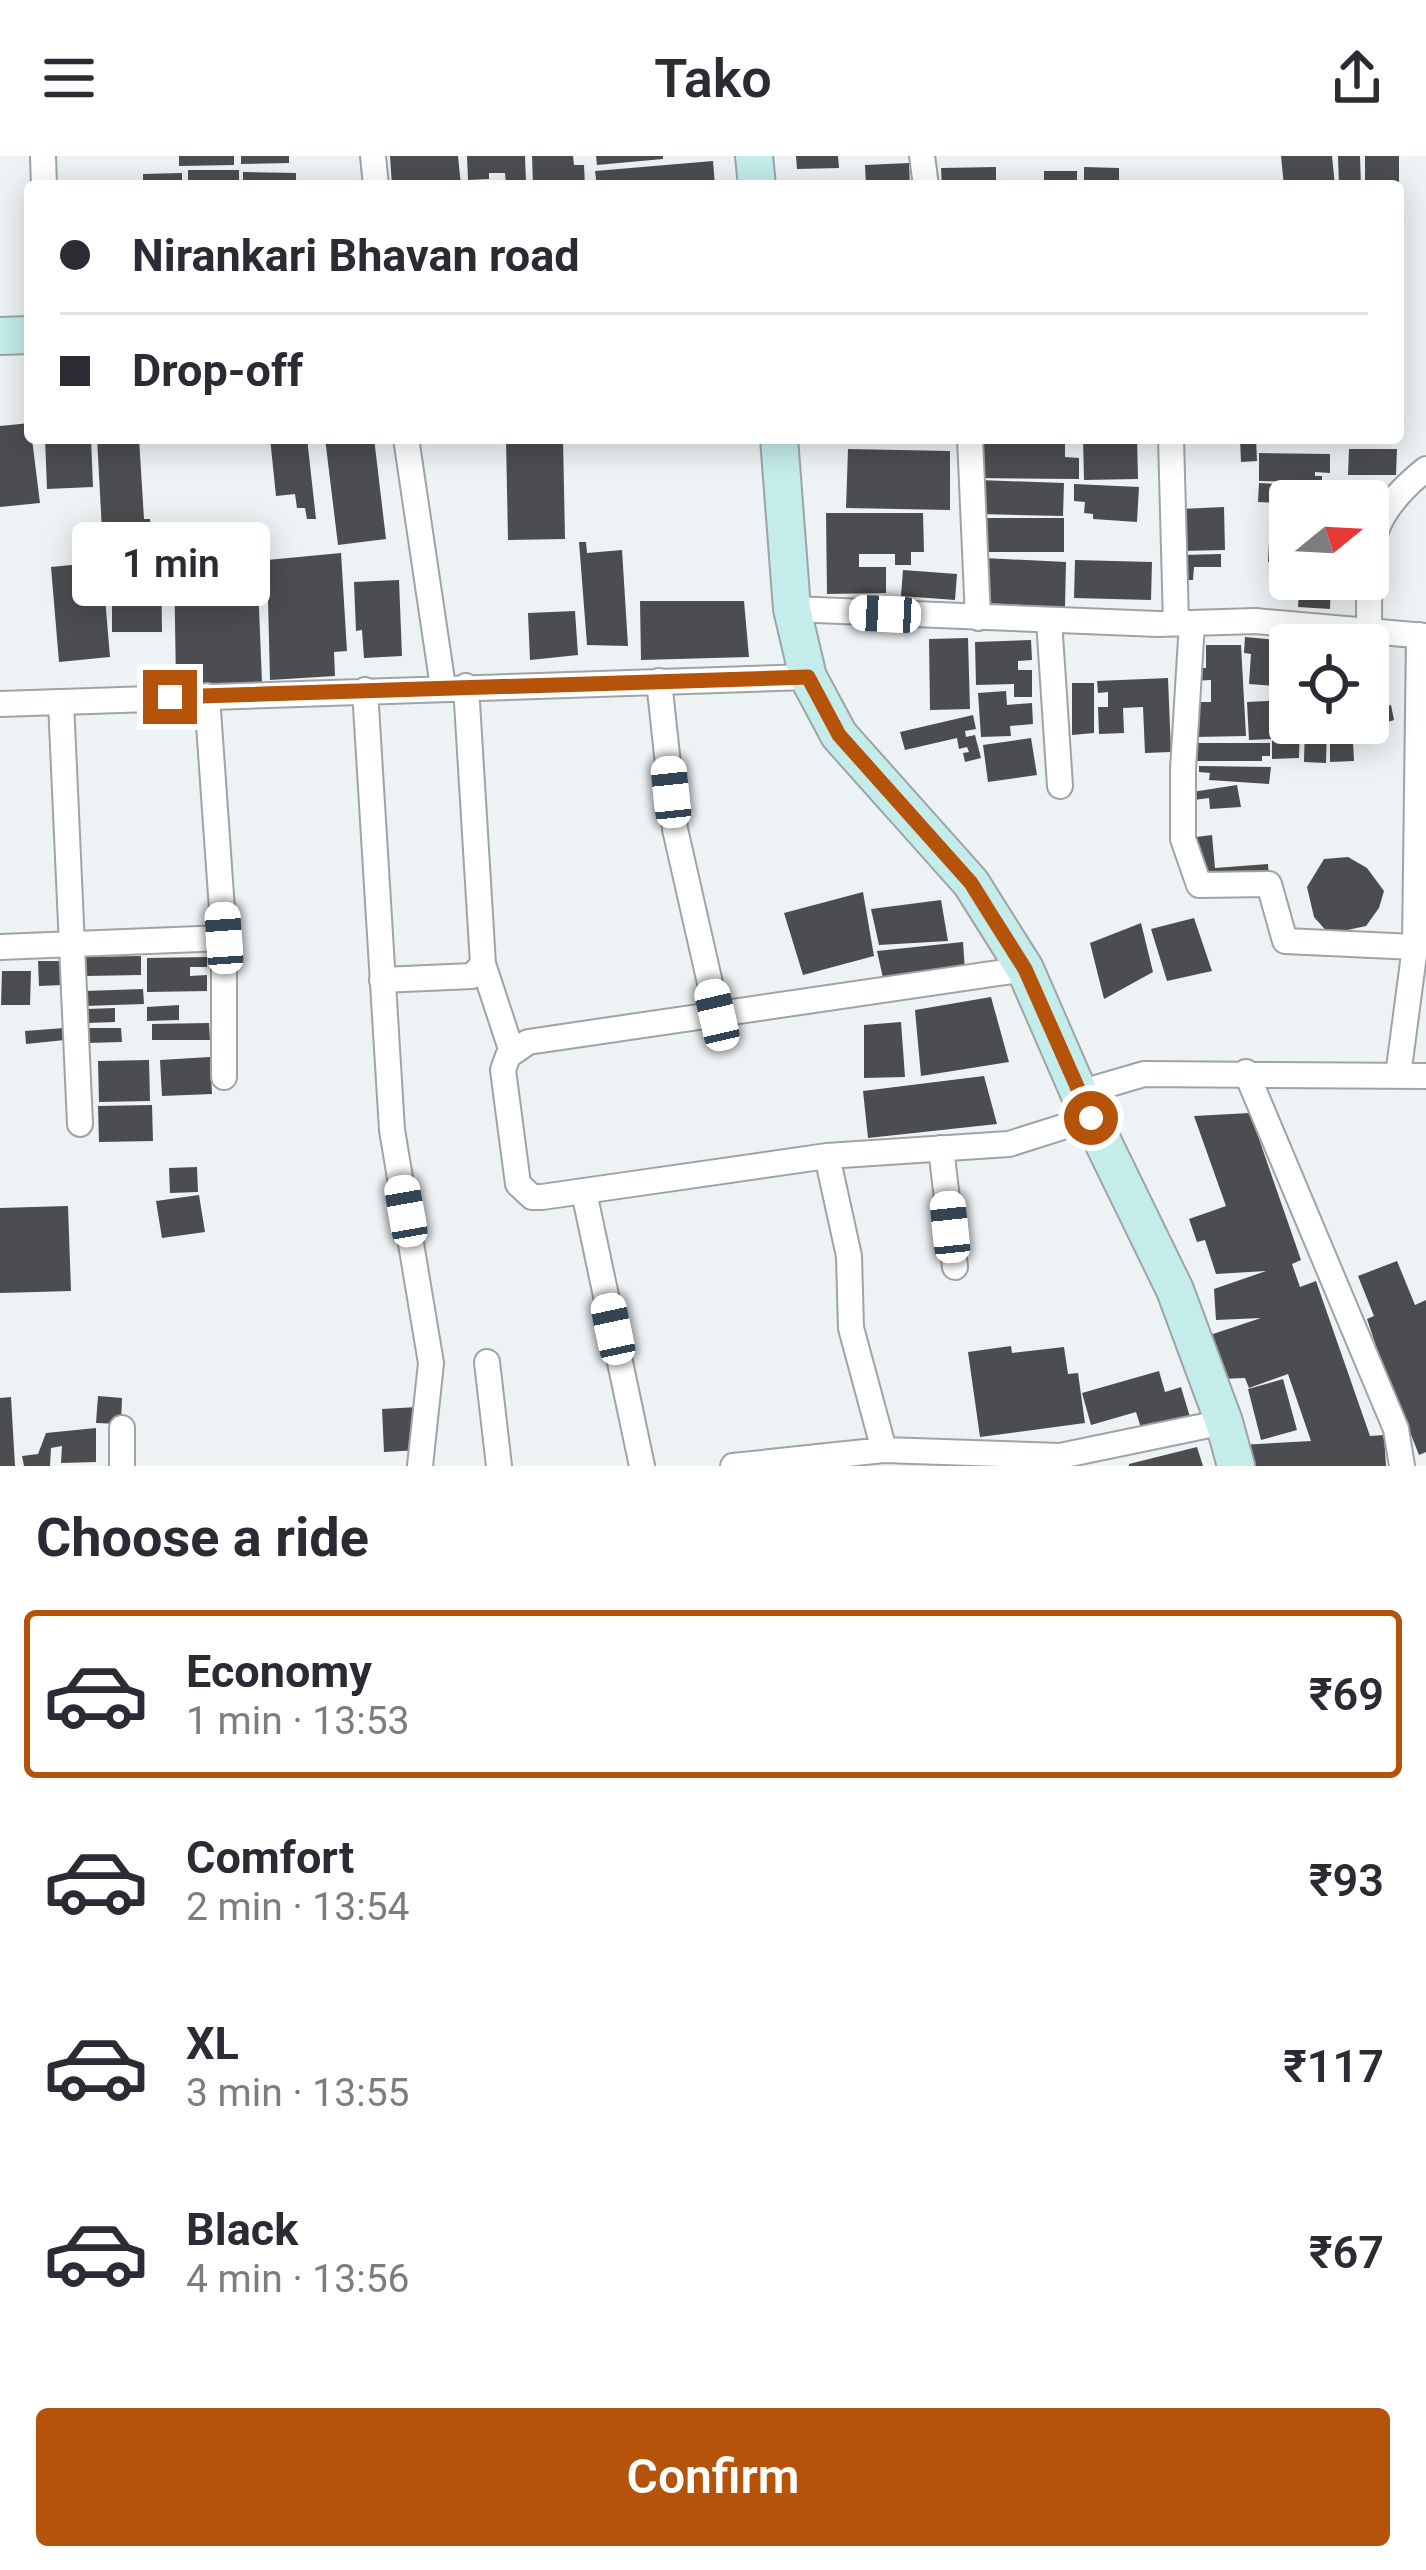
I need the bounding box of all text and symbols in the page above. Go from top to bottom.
icon: menu [36,45,102,111]
icon: share [1324,45,1390,111]
text: Tako [654,47,772,110]
text: Nirankari Bhavan road [132,229,580,282]
text: Drop-off [132,344,303,397]
north arrow [1269,480,1389,600]
map controls [1269,480,1389,744]
callout: 1 min [71,523,269,607]
text: 1 min [122,541,220,587]
car [848,594,922,634]
button: locate [1269,624,1389,744]
route end [143,670,197,724]
car [649,754,693,830]
car [204,901,244,975]
car [691,976,743,1054]
route start [1064,1091,1118,1145]
car [382,1172,430,1250]
car [928,1189,972,1265]
car [588,1290,638,1368]
text: Choose a ride [36,1506,369,1569]
icon: car [42,1640,150,1748]
text: Economy [186,1645,372,1698]
text: ₹69 [1309,1668,1384,1721]
text: 1 min · 13:53 [186,1698,409,1744]
icon: car [42,1826,150,1934]
text: Comfort [186,1831,354,1884]
text: ₹93 [1309,1854,1384,1907]
text: 2 min · 13:54 [186,1884,409,1930]
icon: car [42,2012,150,2120]
text: XL [186,2017,239,2070]
text: ₹117 [1283,2040,1384,2093]
text: 3 min · 13:55 [186,2070,409,2116]
icon: car [42,2198,150,2306]
text: Black [186,2203,298,2256]
text: ₹67 [1309,2226,1384,2279]
text: 4 min · 13:56 [186,2256,409,2302]
button: Confirm [36,2408,1390,2546]

